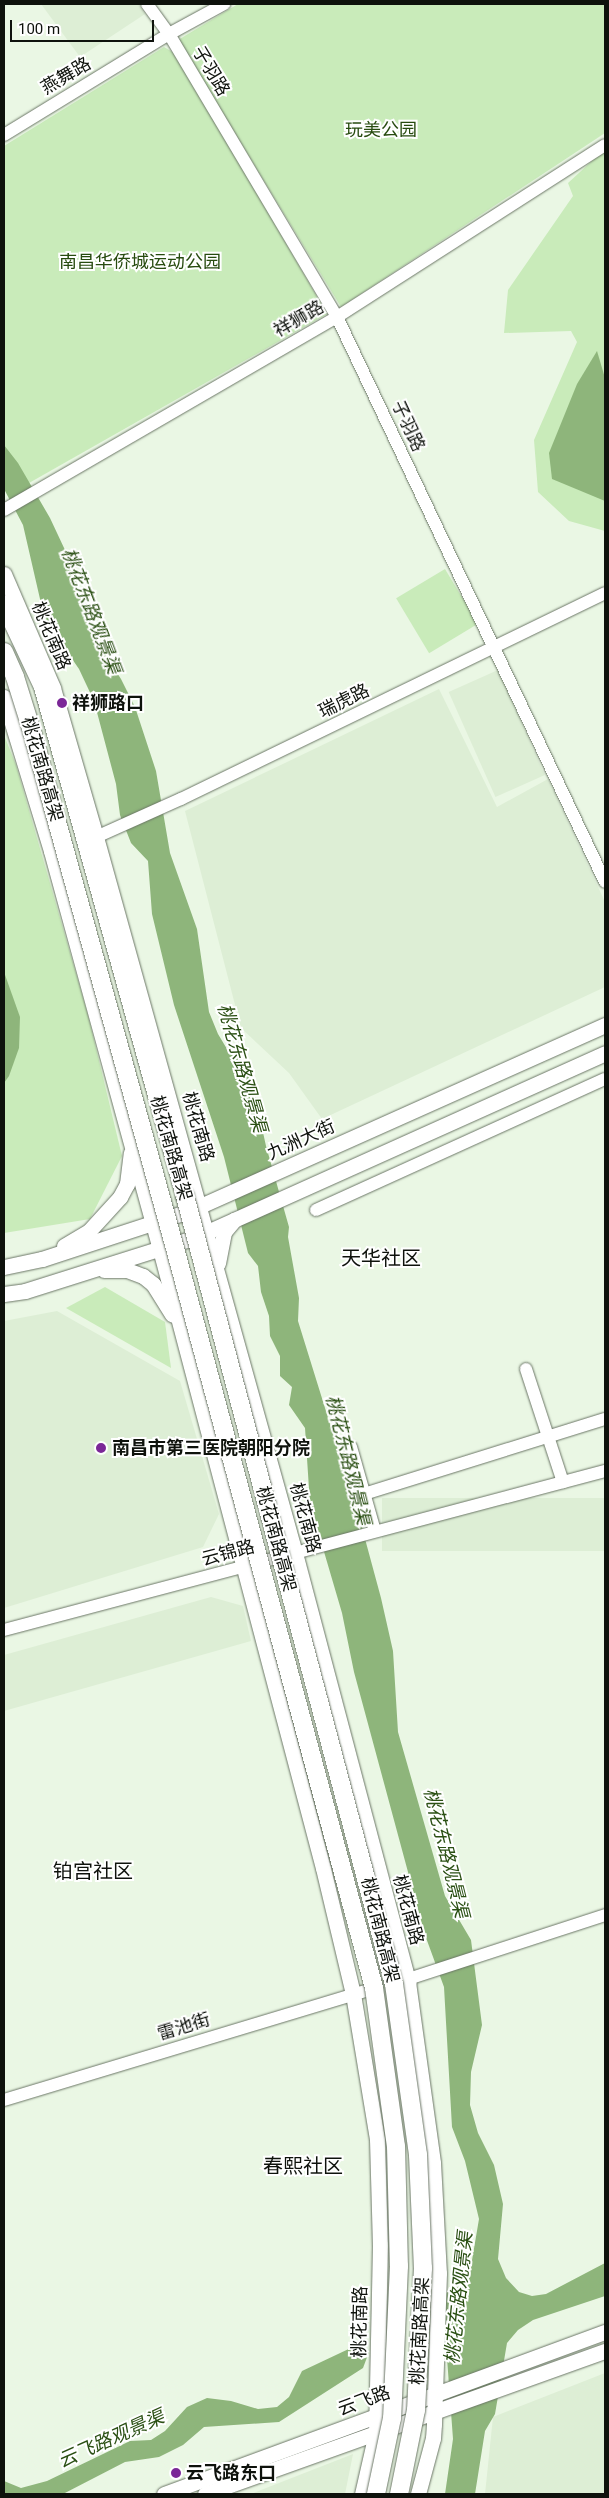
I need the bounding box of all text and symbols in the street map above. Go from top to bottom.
scale bar [12,10,156,42]
text: 100 m [18,20,60,38]
street label: 子羽路 [188,42,234,100]
street label: 燕舞路 [37,53,95,99]
park label: 玩美公园 [345,119,417,141]
park label: 南昌华侨城运动公园 [59,251,221,273]
street label: 祥狮路 [270,296,328,342]
street label: 子羽路 [387,397,429,455]
water label: 桃花东路观景渠 [57,545,125,677]
street label: 桃花南路 [27,599,75,673]
street label: 瑞虎路 [315,679,373,723]
place label: 祥狮路口 [72,692,144,714]
marker: 祥狮路口 [56,697,68,709]
street label: 桃花南路高架 [17,714,67,824]
water label: 桃花东路观景渠 [213,1001,271,1135]
street label: 桃花南路 [178,1089,218,1165]
street label: 桃花南路高架 [146,1093,196,1203]
street label: 九洲大街 [264,1115,338,1165]
district label: 天华社区 [341,1246,421,1270]
water label: 桃花东路观景渠 [321,1393,375,1527]
place label: 南昌市第三医院朝阳分院 [112,1437,310,1459]
marker: 南昌市第三医院朝阳分院 [94,1441,108,1455]
street label: 桃花南路 [285,1480,325,1556]
street label: 桃花南路高架 [252,1484,300,1594]
street label: 云锦路 [199,1536,257,1570]
water label: 桃花东路观景渠 [419,1786,473,1920]
district label: 铂宫社区 [53,1859,133,1883]
street label: 桃花南路 [388,1872,428,1948]
street label: 桃花南路高架 [356,1875,404,1985]
street label: 雷池街 [155,2009,213,2045]
district label: 春熙社区 [263,2154,343,2178]
water label: 桃花东路观景渠 [441,2231,477,2365]
street label: 桃花南路高架 [406,2277,434,2385]
street label: 桃花南路 [349,2286,371,2358]
street label: 云飞路 [335,2382,393,2420]
water label: 云飞路观景渠 [54,2405,168,2473]
place label: 云飞路东口 [186,2462,276,2484]
marker: 云飞路东口 [170,2467,182,2479]

